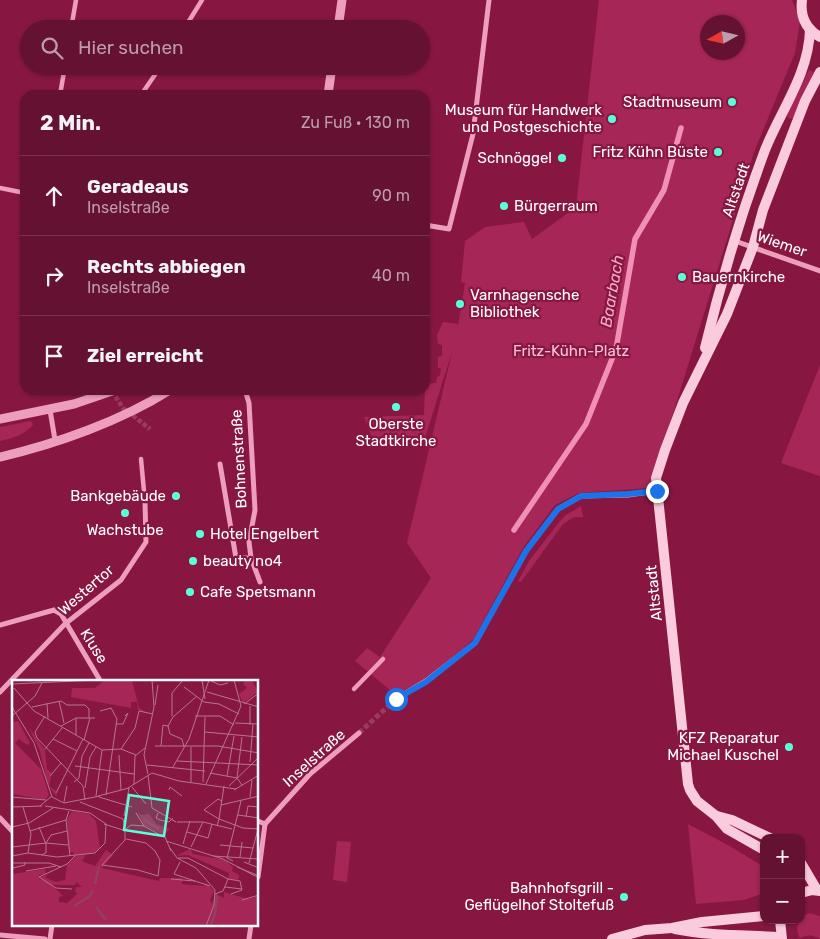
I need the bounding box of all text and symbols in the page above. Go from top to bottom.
north arrow [700,15,745,60]
search box [20,20,430,75]
icon: search [38,34,66,62]
text: Hier suchen [78,36,184,59]
place label: Stadtmuseum [623,93,722,111]
marker: Stadtmuseum [726,96,738,108]
place label: Museum für Handwerk und Postgeschichte [445,101,602,136]
text: 2 Min. [40,110,101,135]
text: Zu Fuß · 130 m [301,113,410,132]
marker: Museum für Handwerk und Postgeschichte [606,113,618,125]
place label: Fritz Kühn Büste [592,143,708,161]
marker: Fritz Kühn Büste [712,146,724,158]
place label: Schnöggel [478,149,552,167]
marker: Schnöggel [556,152,568,164]
street label: Altstadt [718,160,754,219]
text: Geradeaus [87,175,189,198]
icon: ahead [40,182,68,210]
text: 90 m [372,186,410,205]
place label: Bürgerraum [514,197,598,215]
text: Inselstraße [87,198,170,217]
marker: Bürgerraum [498,200,510,212]
street label: Wiemer [755,227,810,261]
water label: Baarbach [596,253,628,329]
text: Rechts abbiegen [87,255,246,278]
icon: right [40,262,68,290]
text: 40 m [372,266,410,285]
place label: Bauernkirche [692,268,785,286]
marker: Bauernkirche [676,271,688,283]
text: Inselstraße [87,278,170,297]
place label: Varnhagensche Bibliothek [470,286,579,321]
marker: Varnhagensche Bibliothek [454,298,466,310]
icon: arrive [40,342,68,370]
park label: Fritz-Kühn-Platz [513,342,629,360]
text: Ziel erreicht [87,344,203,367]
marker: Oberste Stadtkirche [390,401,402,413]
street label: Bohnenstraße [227,409,251,509]
place label: Oberste Stadtkirche [355,415,437,450]
route end [646,480,669,503]
place label: Bankgebäude [70,487,166,505]
marker: Bankgebäude [170,490,182,502]
marker: Wachstube [119,507,131,519]
place label: Wachstube [86,521,164,539]
place label: Hotel Engelbert [210,525,319,543]
marker: Hotel Engelbert [194,528,206,540]
place label: beauty no4 [203,552,282,570]
marker: beauty no4 [187,555,199,567]
street label: Westertor [54,561,118,619]
street label: Altstadt [642,564,666,622]
place label: Cafe Spetsmann [200,583,316,601]
marker: Cafe Spetsmann [184,586,196,598]
street label: Kluse [76,625,112,667]
inset map [12,680,259,926]
route start [385,688,408,711]
street label: Inselstraße [279,725,349,791]
place label: KFZ Reparatur Michael Kuschel [667,729,779,764]
marker: KFZ Reparatur Michael Kuschel [783,741,795,753]
map controls [760,834,805,924]
button: + [760,834,805,879]
place label: Bahnhofsgrill - Geflügelhof Stoltefuß [464,879,614,914]
button: − [760,879,805,924]
marker: Bahnhofsgrill - Geflügelhof Stoltefuß [618,891,630,903]

